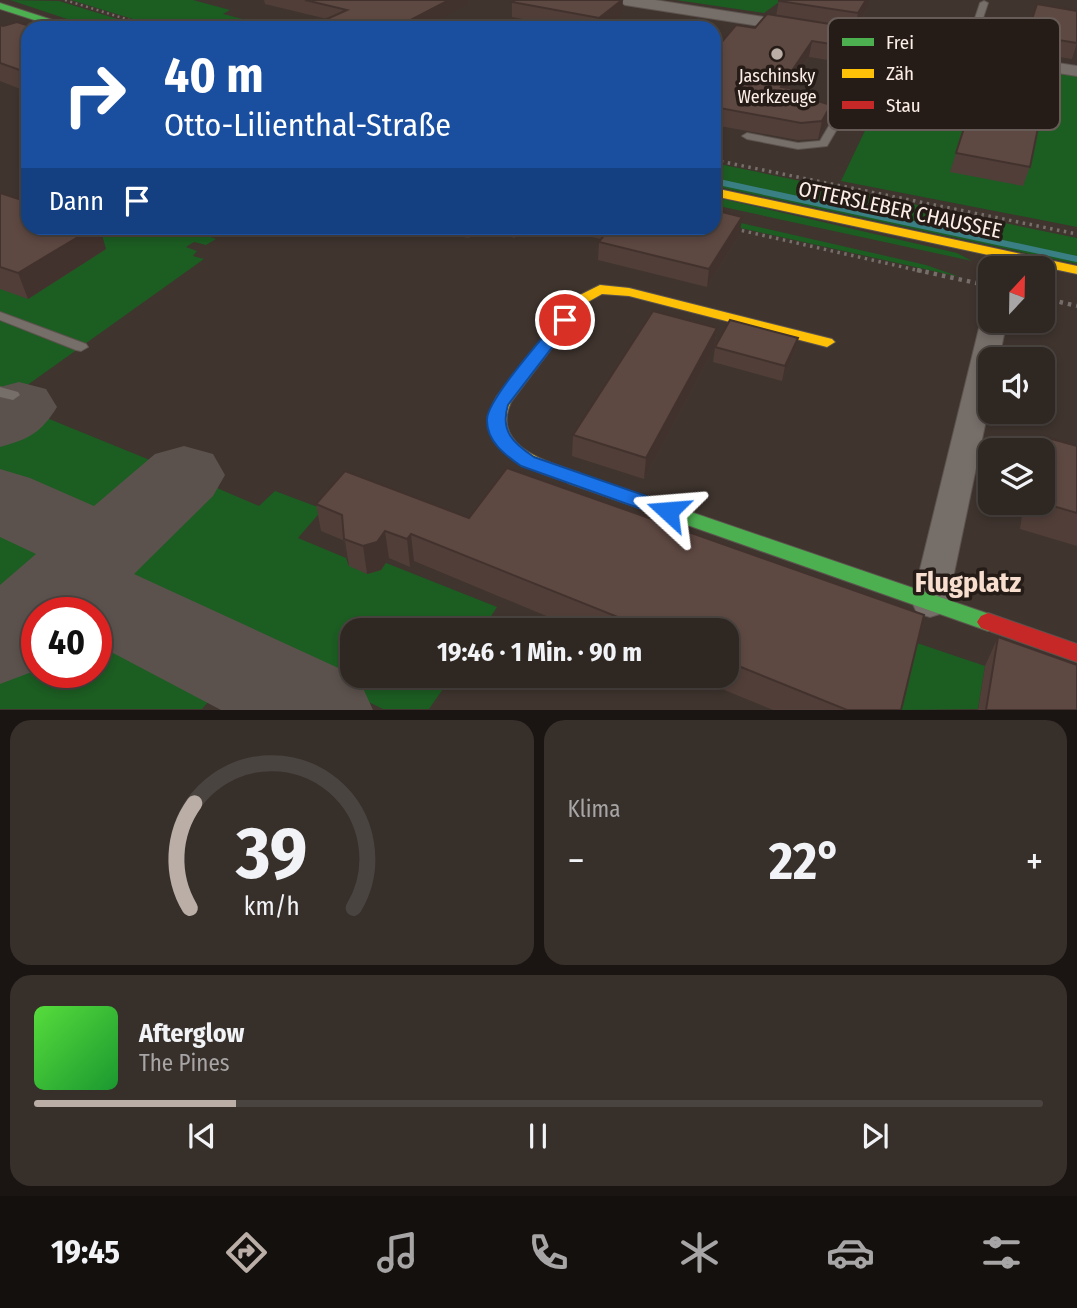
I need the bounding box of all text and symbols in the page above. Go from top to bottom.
legend [828,18,1060,130]
text: Frei [886,31,914,54]
text: 40 m [164,46,264,105]
marker: Jaschinsky Werkzeuge [769,46,785,62]
icon: right [49,49,140,140]
text: Zäh [886,62,914,85]
place label: Jaschinsky Werkzeuge [737,65,817,108]
text: Stau [886,94,921,117]
text: Otto-Lilienthal-Straße [164,106,451,144]
street label: OTTERSLEBER CHAUSSEE [796,176,1004,244]
icon: arrive [118,182,156,220]
text: Dann [49,186,104,217]
north arrow [978,256,1055,332]
map controls [978,256,1055,515]
pin [535,290,595,350]
icon: arrive [546,301,584,339]
button: sound [978,347,1055,424]
button: layers [978,438,1055,515]
position arrow [631,474,705,548]
district label: Flugplatz [915,566,1021,599]
speed limit sign: 40 [21,597,112,688]
text: 19:46 · 1 Min. · 90 m [437,637,642,668]
text: Klima [568,795,621,823]
text: 39 [235,811,307,898]
text: 22° [769,830,841,893]
text: − [568,838,585,884]
text: + [1026,838,1043,884]
text: km/h [244,892,300,922]
text: Afterglow [139,1018,244,1049]
text: The Pines [139,1049,230,1077]
icon: previous [183,1117,221,1155]
icon: pause [519,1117,557,1155]
icon: next [856,1117,894,1155]
icon: directions [222,1228,271,1277]
icon: music [373,1228,422,1277]
icon: phone [524,1228,573,1277]
icon: climate [675,1228,724,1277]
icon: car [826,1228,875,1277]
icon: filters [977,1228,1026,1277]
text: 19:45 [51,1233,120,1271]

